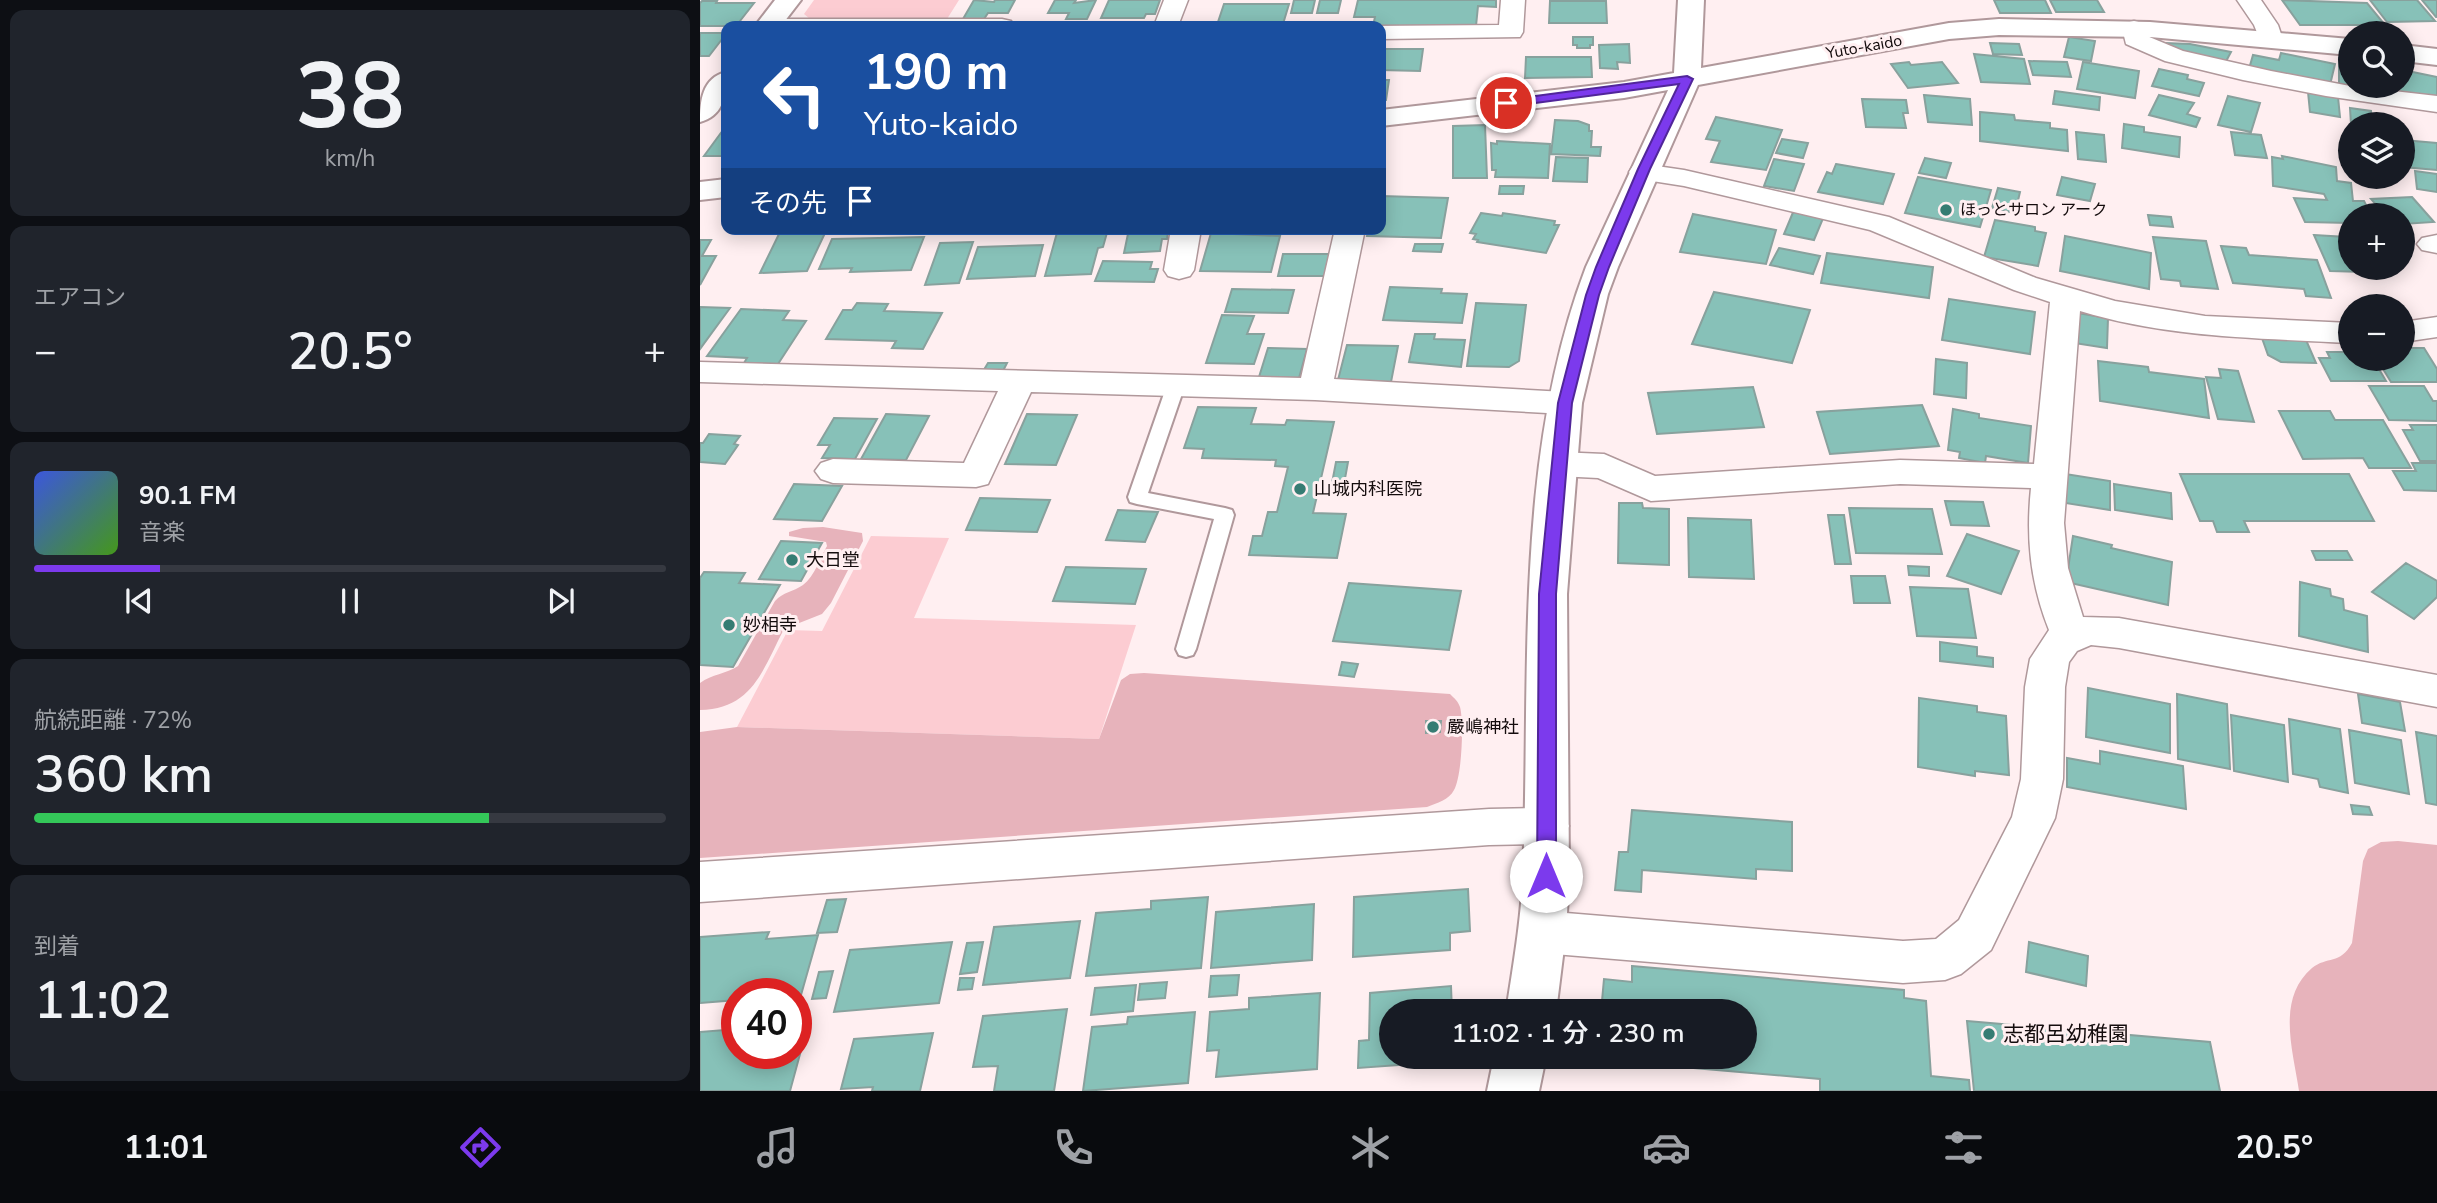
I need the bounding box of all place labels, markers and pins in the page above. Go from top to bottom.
pin [1476,73,1536,133]
place label: ほっとサロン アーク [1960,199,2107,221]
marker: ほっとサロン アーク [1938,202,1954,218]
place label: 山城内科医院 [1314,477,1422,501]
marker: 山城内科医院 [1292,481,1308,497]
place label: 大日堂 [806,548,860,572]
marker: 大日堂 [784,552,800,568]
place label: 妙相寺 [743,613,797,637]
marker: 妙相寺 [721,617,737,633]
place label: 嚴嶋神社 [1447,715,1519,739]
marker: 嚴嶋神社 [1425,719,1441,735]
place label: 志都呂幼稚園 [2003,1020,2129,1048]
marker: 志都呂幼稚園 [1981,1026,1997,1042]

